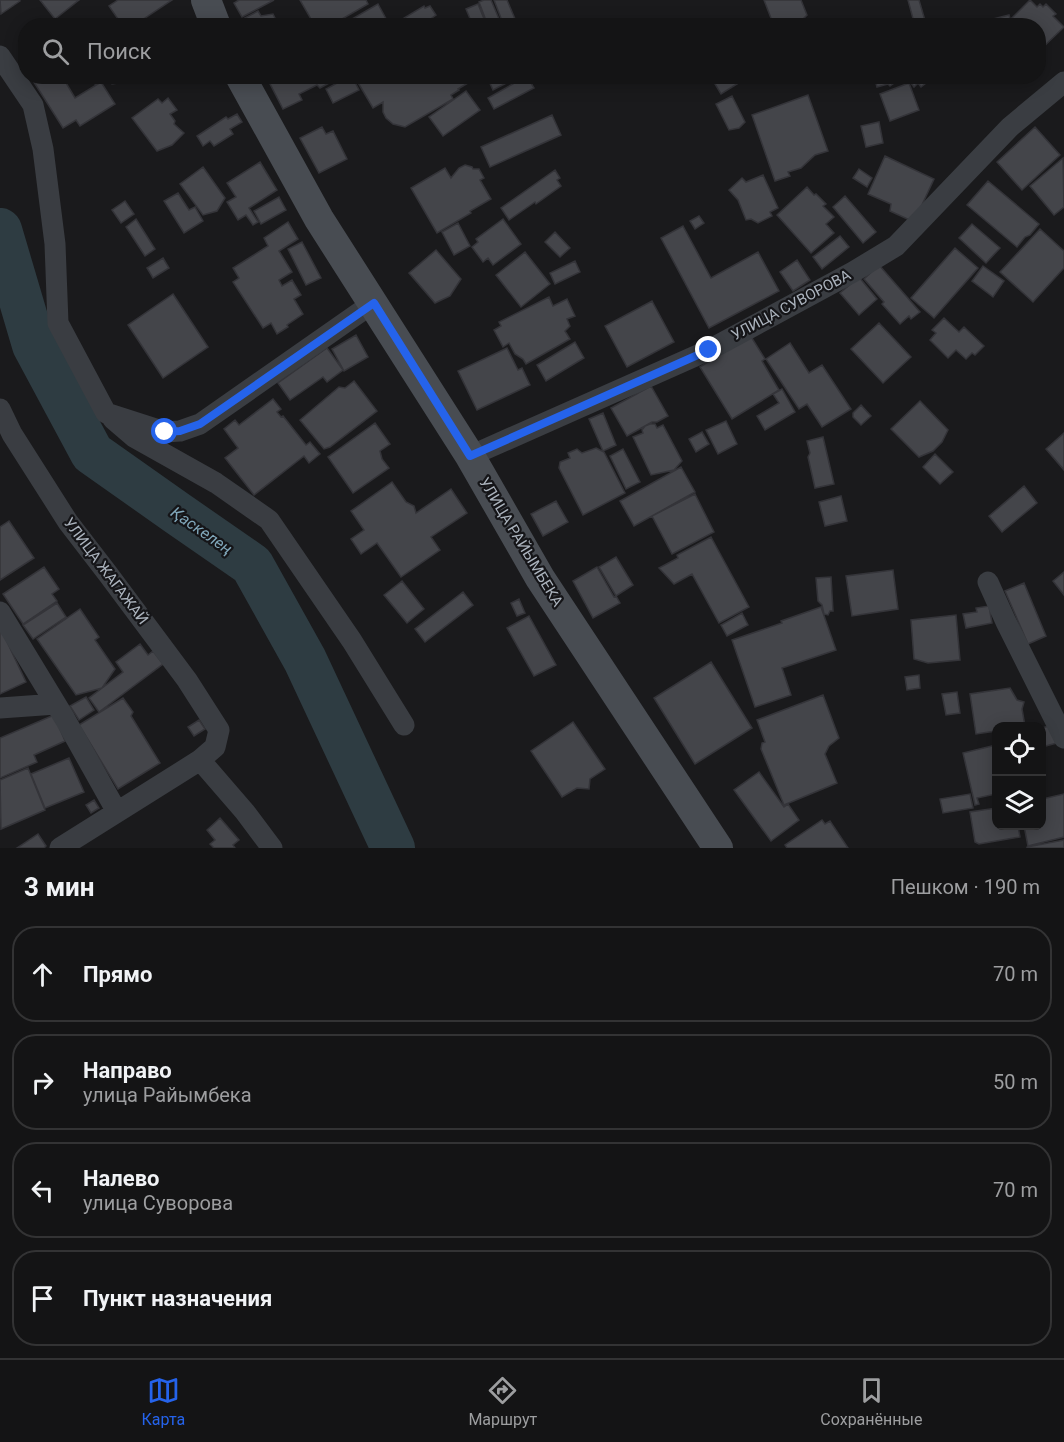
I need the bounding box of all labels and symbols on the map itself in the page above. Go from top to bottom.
street label: УЛИЦА СУВОРОВА [728,266,854,344]
route end [695,336,721,362]
route start [151,418,177,444]
street label: УЛИЦА РАЙЫМБЕКА [475,474,567,610]
water label: Қаскелең [167,502,236,558]
street label: УЛИЦА ЖАГАЖАЙ [60,514,152,628]

